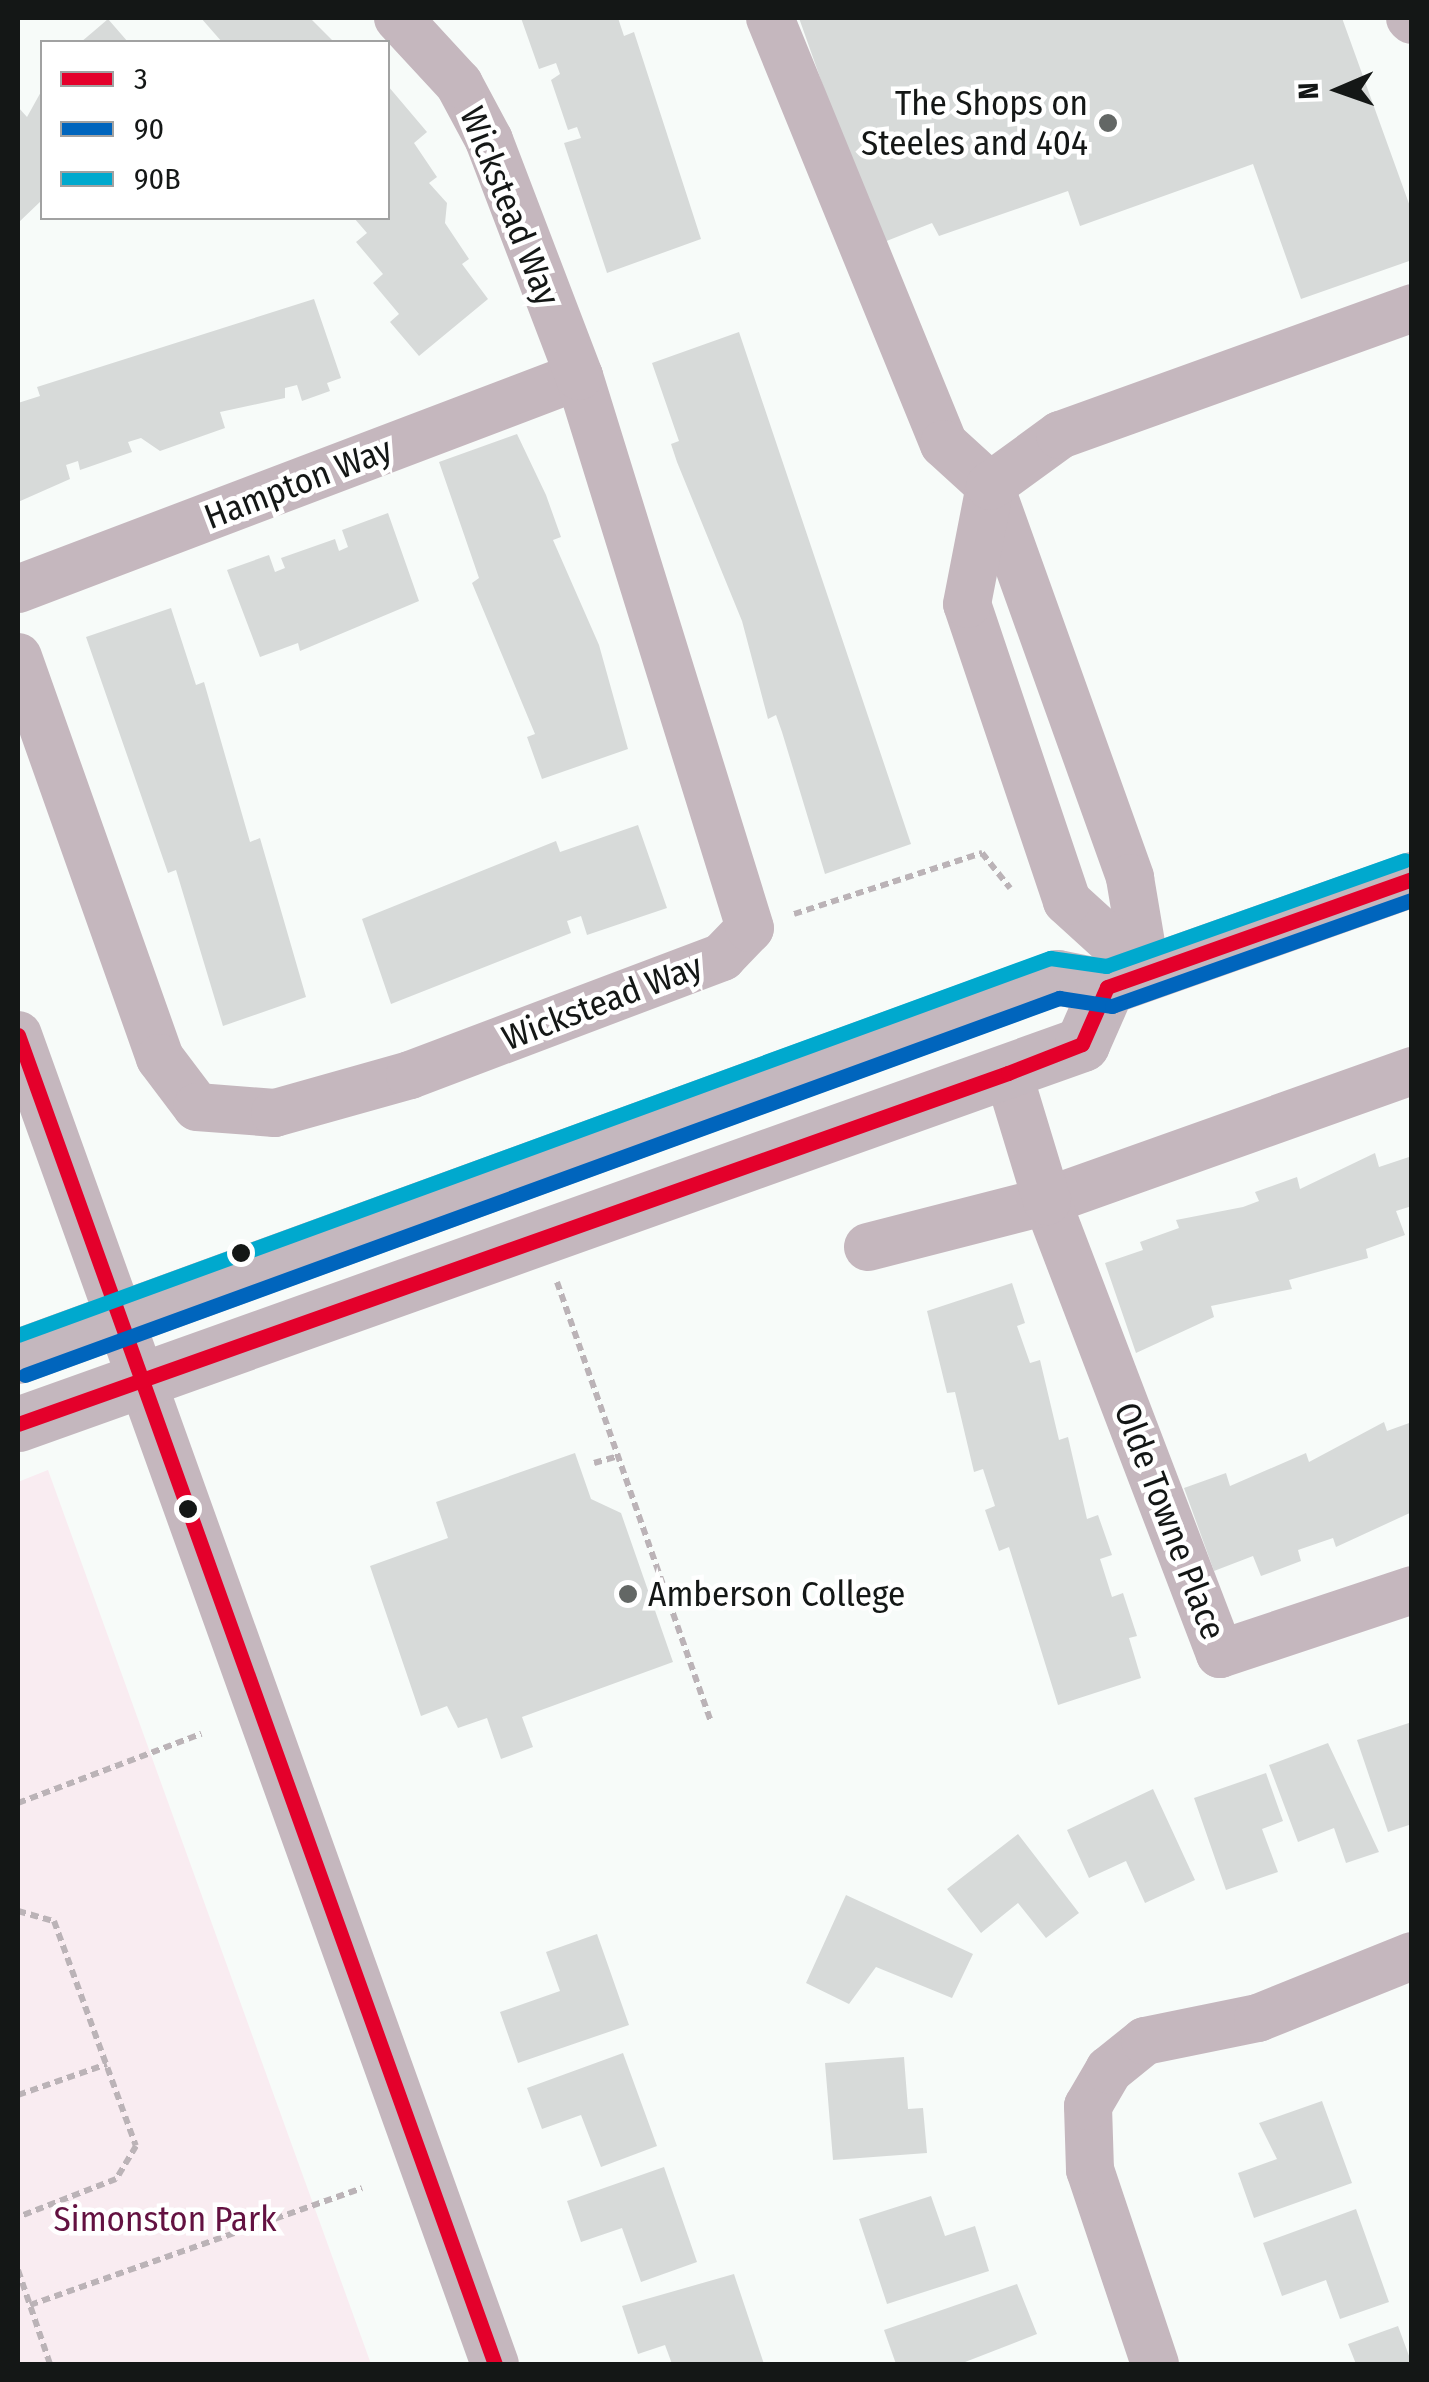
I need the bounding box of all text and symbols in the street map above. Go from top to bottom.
legend [40,40,390,220]
north arrow [1289,40,1389,140]
text: 3 [134,61,148,97]
place label: The Shops on Steeles and 404 [861,82,1088,164]
text: N [1292,82,1325,100]
street label: Wickstead Way [451,101,569,311]
text: 90 [134,111,164,147]
marker: The Shops on Steeles and 404 [1097,112,1119,134]
text: 90B [134,161,181,197]
street label: Hampton Way [198,428,398,538]
street label: Wickstead Way [496,945,708,1059]
unlabelled marker [231,1243,251,1263]
street label: Olde Towne Place [1105,1396,1235,1646]
unlabelled marker [178,1499,198,1519]
place label: Amberson College [648,1573,905,1615]
marker: Amberson College [617,1583,639,1605]
park label: Simonston Park [53,2198,277,2240]

